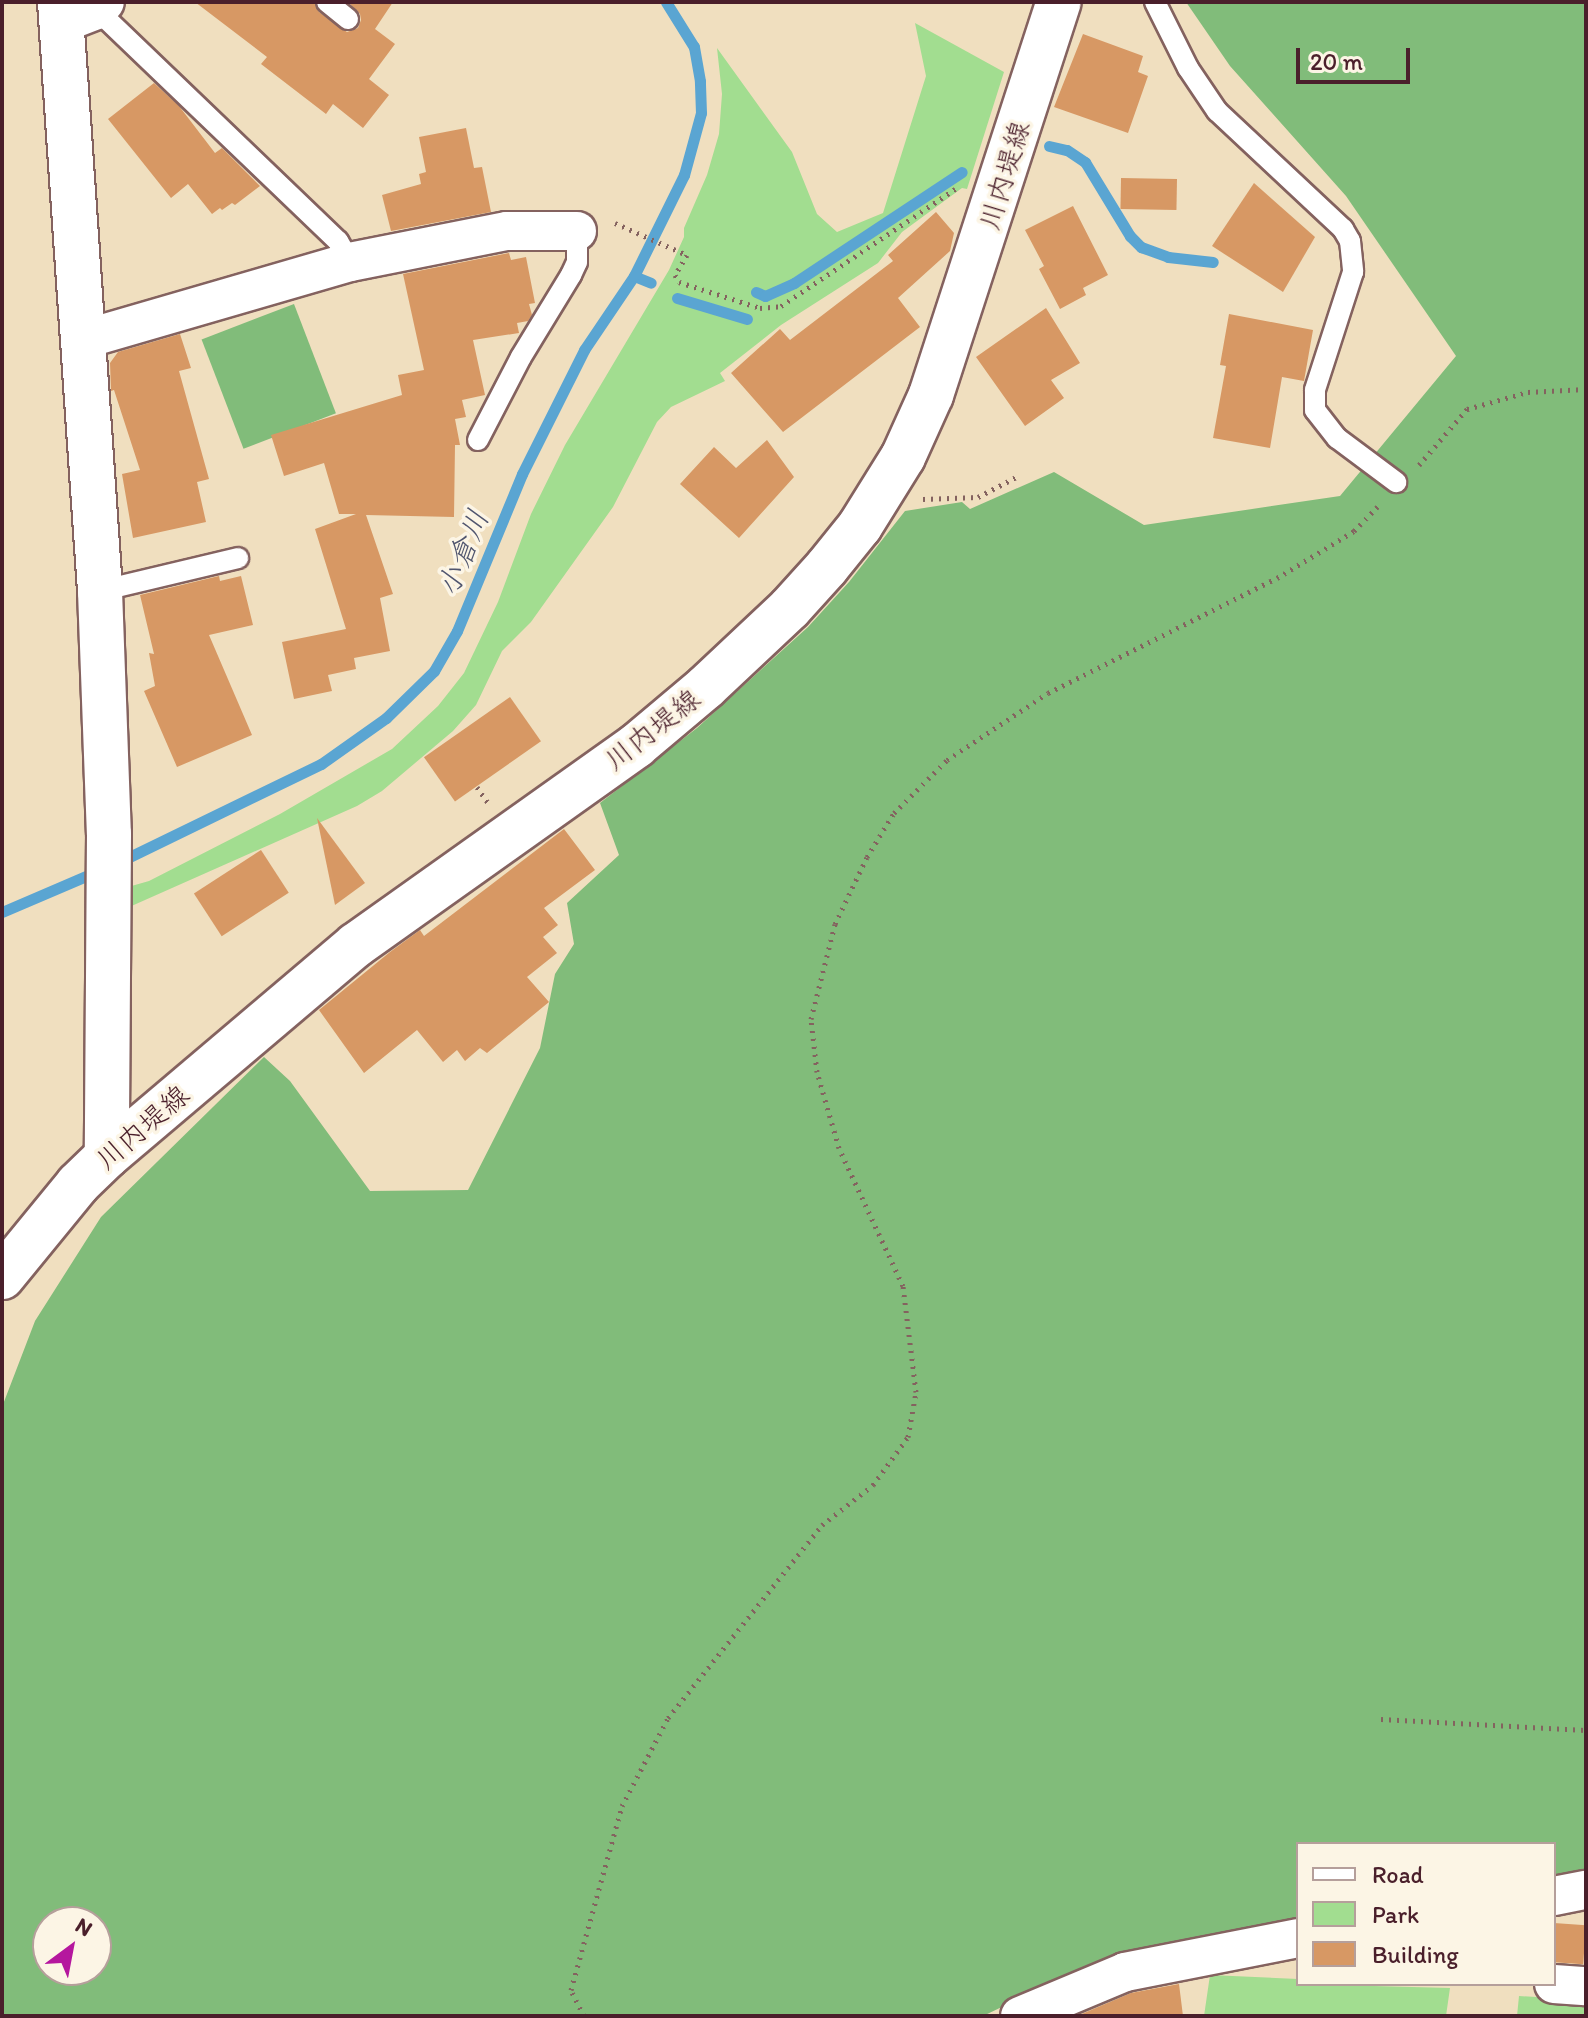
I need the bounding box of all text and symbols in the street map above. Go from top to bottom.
scale bar [1300,32,1414,82]
text: 20 m [1310,47,1363,76]
street label: 川内堤線 [972,117,1036,233]
water label: 小倉川 [429,505,497,601]
street label: 川内堤線 [598,681,706,777]
street label: 川内堤線 [89,1078,195,1176]
legend [1296,1842,1556,1986]
text: Road [1372,1860,1424,1889]
text: Park [1372,1900,1419,1929]
north arrow [32,1906,112,1986]
text: N [70,1912,97,1942]
text: Building [1372,1940,1459,1969]

